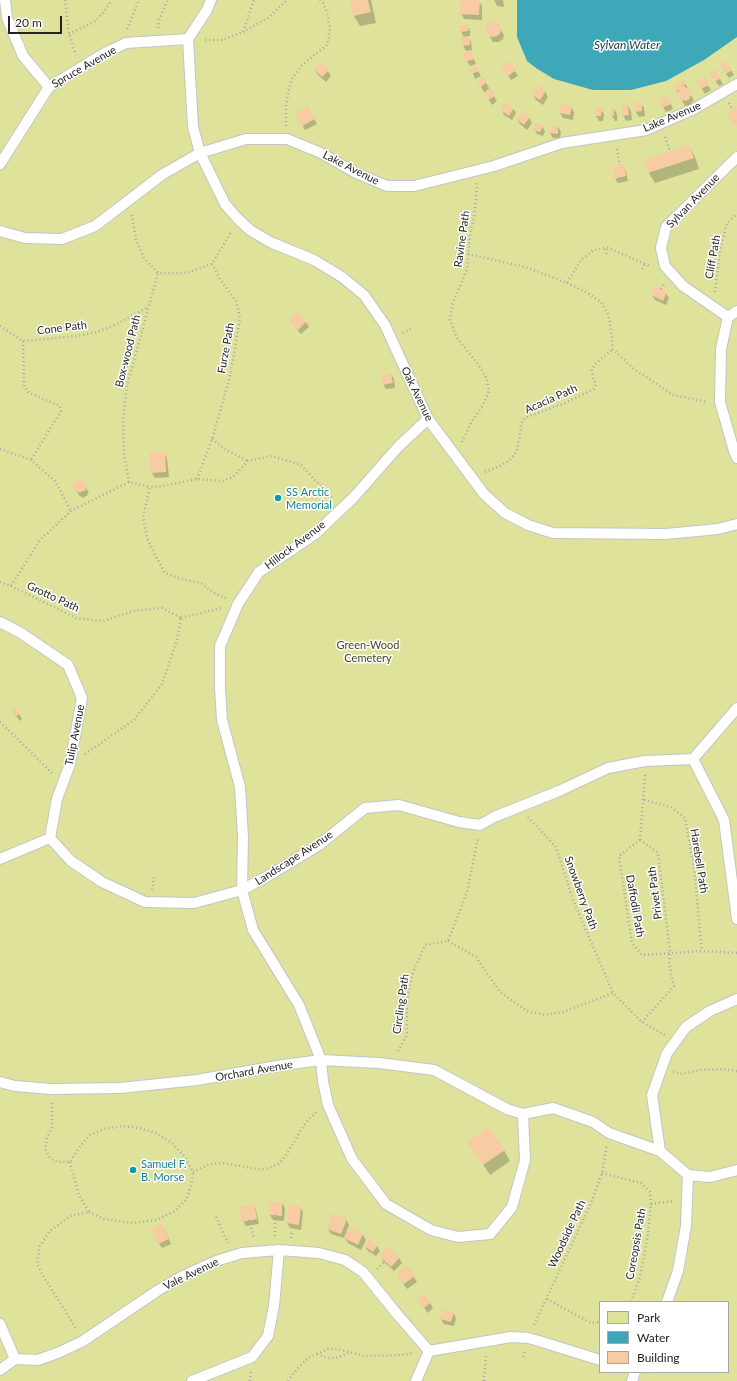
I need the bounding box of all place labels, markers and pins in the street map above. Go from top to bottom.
place label: SS Arctic Memorial [286,485,332,511]
marker: SS Arctic Memorial [273,493,283,503]
place label: Samuel F. B. Morse [141,1157,187,1183]
marker: Samuel F. B. Morse [128,1165,138,1175]

